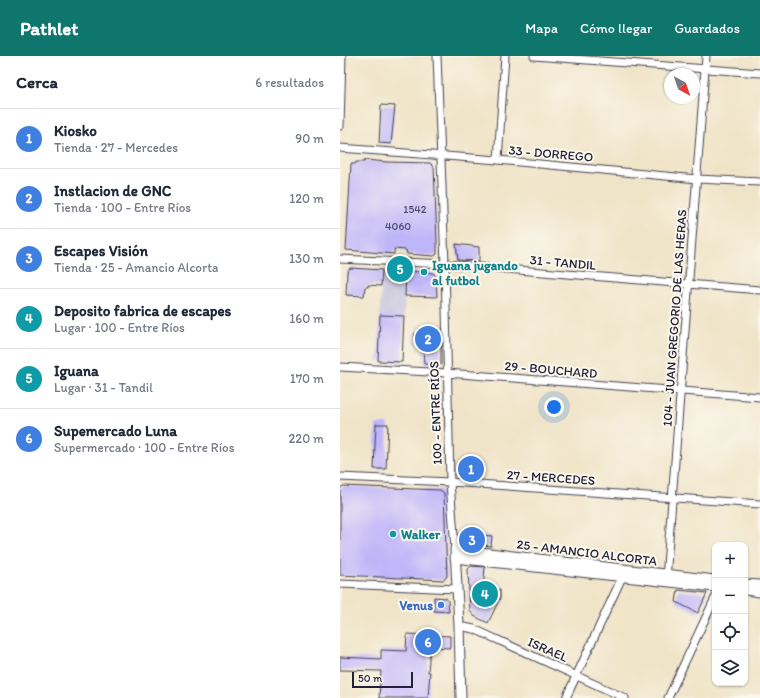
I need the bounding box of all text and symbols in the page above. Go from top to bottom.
text: Pathlet [20,17,78,40]
text: Mapa [525,20,558,37]
text: Cómo llegar [580,20,652,37]
text: Guardados [674,20,740,37]
north arrow [664,68,700,104]
text: Cerca [16,72,58,92]
text: 6 resultados [255,75,324,90]
text: Kiosko [54,122,97,140]
text: 1 [26,131,32,146]
text: 90 m [295,131,324,146]
text: Tienda · 27 - Mercedes [54,140,178,155]
street label: 33 - DORREGO [508,142,594,165]
text: Instlacion de GNC [54,182,171,200]
text: 2 [26,191,32,206]
text: 120 m [289,191,324,206]
text: Tienda · 100 - Entre Ríos [54,200,191,215]
house number: 1542 [403,203,427,216]
street label: 104 - JUAN GREGORIO DE LAS HERAS [659,209,690,427]
house number: 4060 [385,220,411,233]
text: Escapes Visión [54,242,148,260]
text: 3 [25,251,33,266]
text: 130 m [289,251,324,266]
street label: 31 - TANDIL [529,252,597,273]
pin: 5 [387,254,413,284]
place label: Iguana jugando al futbol [432,258,518,288]
text: Tienda · 25 - Amancio Alcorta [54,260,218,275]
marker: Iguana jugando al futbol [419,267,429,277]
text: Deposito fabrica de escapes [54,302,231,320]
text: 4 [25,311,33,326]
text: 160 m [289,311,324,326]
text: Lugar · 100 - Entre Ríos [54,320,185,335]
pin: 2 [415,324,441,354]
street label: 29 - BOUCHARD [504,358,598,381]
street label: 100 - ENTRE RÍOS [426,361,445,465]
text: Iguana [54,362,99,380]
text: 5 [26,371,32,386]
text: 170 m [290,371,324,386]
text: Lugar · 31 - Tandil [54,380,153,395]
your location [544,397,564,417]
text: Supemercado Luna [54,422,177,440]
text: 6 [26,431,32,446]
text: 220 m [288,431,324,446]
text: Supermercado · 100 - Entre Ríos [54,440,234,455]
pin: 1 [458,454,484,484]
street label: 27 - MERCEDES [506,467,596,488]
pin: 3 [459,525,485,555]
place label: Walker [401,527,441,542]
marker: Walker [388,529,398,539]
street label: 25 - AMANCIO ALCORTA [516,536,659,569]
map controls [712,542,748,686]
button: + [712,542,748,578]
button: − [712,578,748,614]
pin: 4 [472,579,498,609]
place label: Venus [399,598,433,613]
marker: Venus [436,600,446,610]
button: locate [712,614,748,650]
pin: 6 [415,627,441,657]
street label: ISRAEL [525,634,571,665]
button: layers [712,650,748,686]
scale bar [352,670,413,689]
text: 50 m [358,672,382,685]

